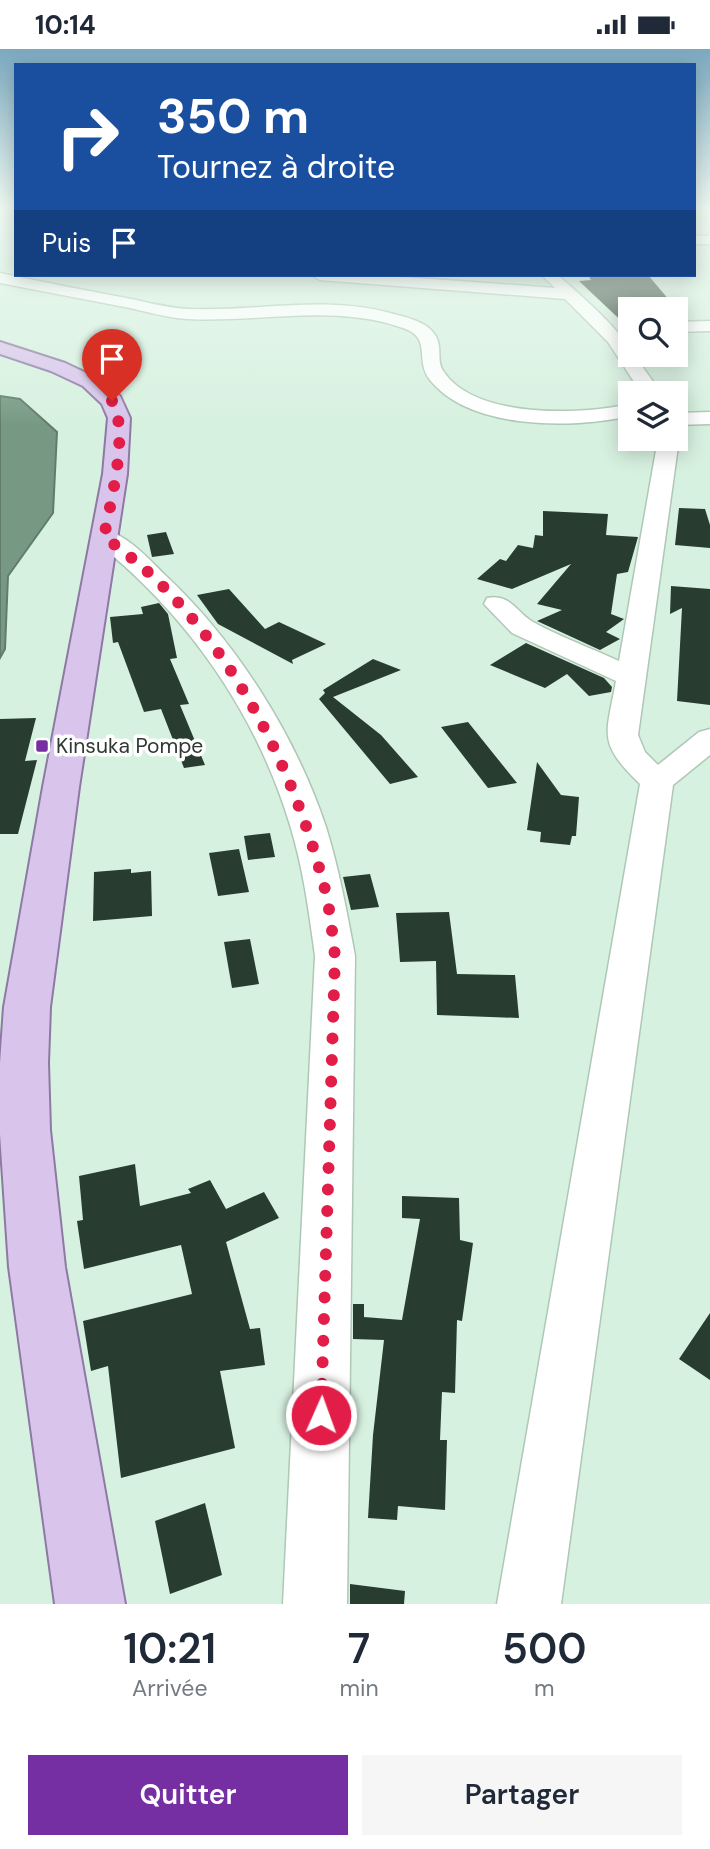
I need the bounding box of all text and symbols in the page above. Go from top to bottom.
text: 10:14 [35,8,96,42]
text: 350 m [157,84,309,148]
icon: right [42,91,133,182]
text: Tournez à droite [157,146,395,188]
icon: arrive [105,224,143,262]
text: Puis [42,226,91,260]
map controls [618,297,688,451]
button: search [618,297,688,367]
pin [82,329,142,401]
icon: arrive [93,340,131,378]
button: layers [618,381,688,451]
place label: Kinsuka Pompe [56,732,203,760]
marker: Kinsuka Pompe [34,738,50,754]
position arrow [284,1378,358,1452]
text: 10:21 [123,1621,216,1676]
text: 7 [348,1621,370,1676]
text: 500 [502,1621,587,1676]
text: Arrivée [132,1673,207,1703]
text: min [339,1673,379,1703]
text: m [534,1673,555,1703]
button: Quitter [28,1755,348,1835]
button: Partager [362,1755,682,1835]

